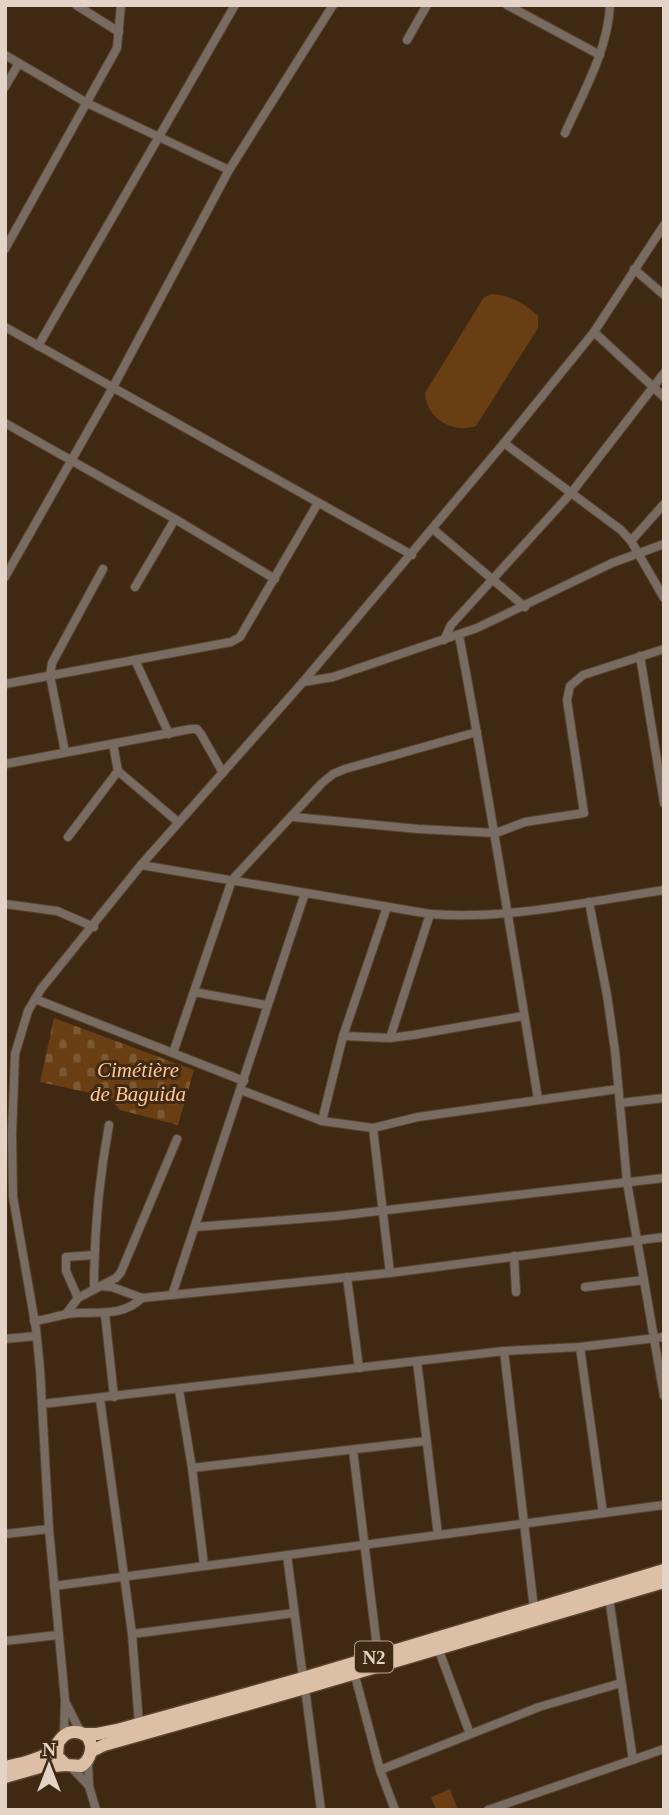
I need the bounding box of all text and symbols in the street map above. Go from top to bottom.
park label: Cimétière de Baguida [90,1058,186,1106]
road number: N2 [355,1642,393,1672]
north arrow [14,1731,84,1801]
text: N [42,1739,56,1760]

